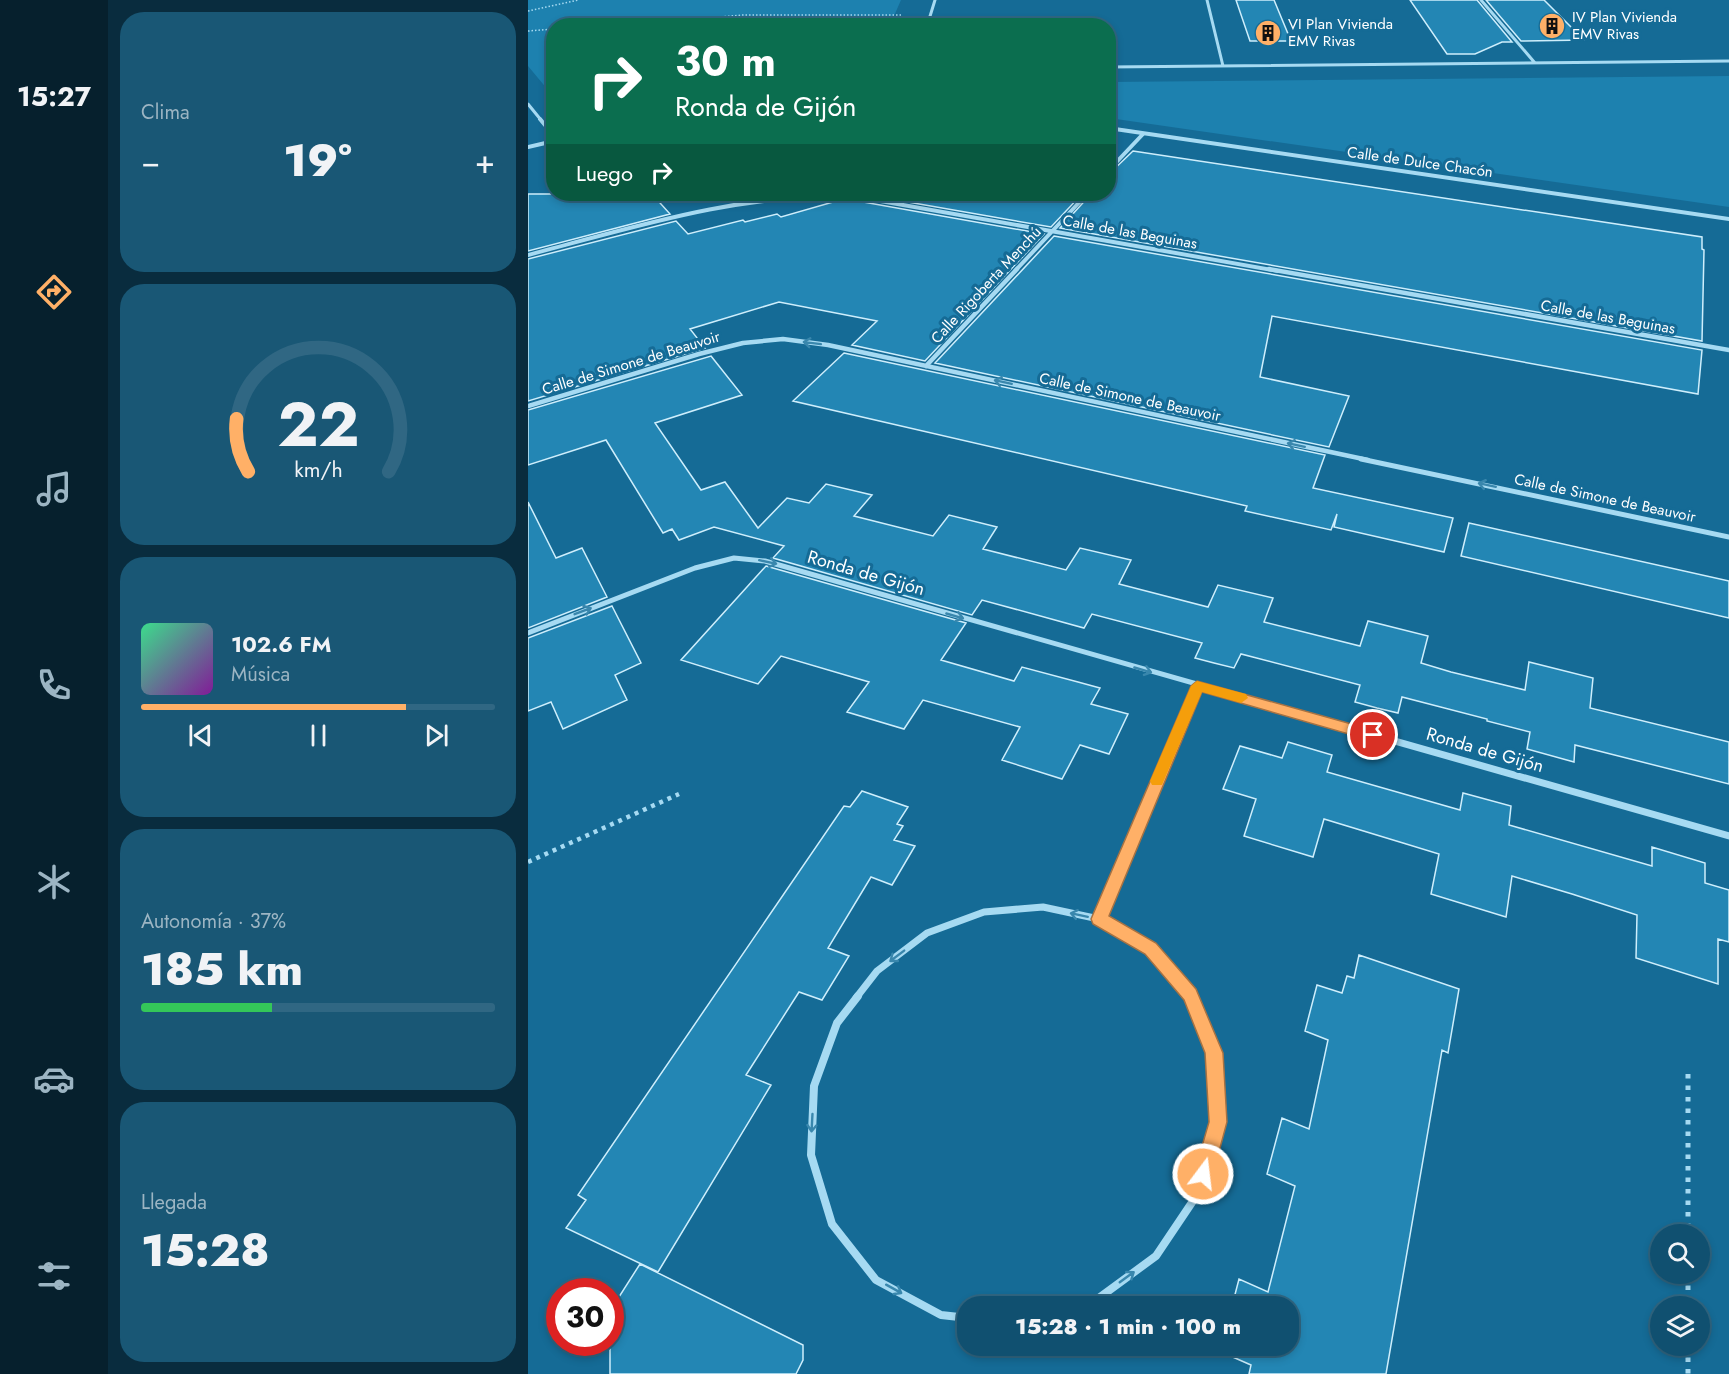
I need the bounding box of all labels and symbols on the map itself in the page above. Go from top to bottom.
place label: IV Plan Vivienda EMV Rivas [1572,6,1677,45]
building icon: IV Plan Vivienda EMV Rivas [1537,11,1567,41]
place label: VI Plan Vivienda EMV Rivas [1288,13,1393,52]
building icon: VI Plan Vivienda EMV Rivas [1253,18,1283,48]
street label: Calle de Dulce Chacón [1346,141,1494,183]
street label: Calle de las Beguinas [1061,209,1199,255]
street label: Calle Rigoberta Menchú [926,222,1046,348]
street label: Calle de las Beguinas [1539,294,1677,340]
street label: Calle de Simone de Beauvoir [539,325,724,401]
one-way arrow [802,337,822,348]
street label: Calle de Simone de Beauvoir [1037,367,1224,427]
one-way arrow [994,376,1013,387]
one-way arrow [1287,439,1307,450]
street label: Calle de Simone de Beauvoir [1512,468,1699,528]
one-way arrow [1478,479,1497,491]
street label: Ronda de Gijón [804,544,928,602]
one-way arrow [758,557,777,568]
one-way arrow [573,605,591,616]
one-way arrow [945,611,964,622]
one-way arrow [1133,665,1152,676]
pin [1347,709,1398,760]
street label: Ronda de Gijón [1423,721,1547,779]
one-way arrow [1070,909,1090,920]
one-way arrow [889,949,905,962]
one-way arrow [807,1113,818,1133]
position arrow [1171,1142,1235,1206]
one-way arrow [1119,1271,1135,1283]
speed limit sign: 30 [546,1278,624,1356]
one-way arrow [884,1284,902,1295]

